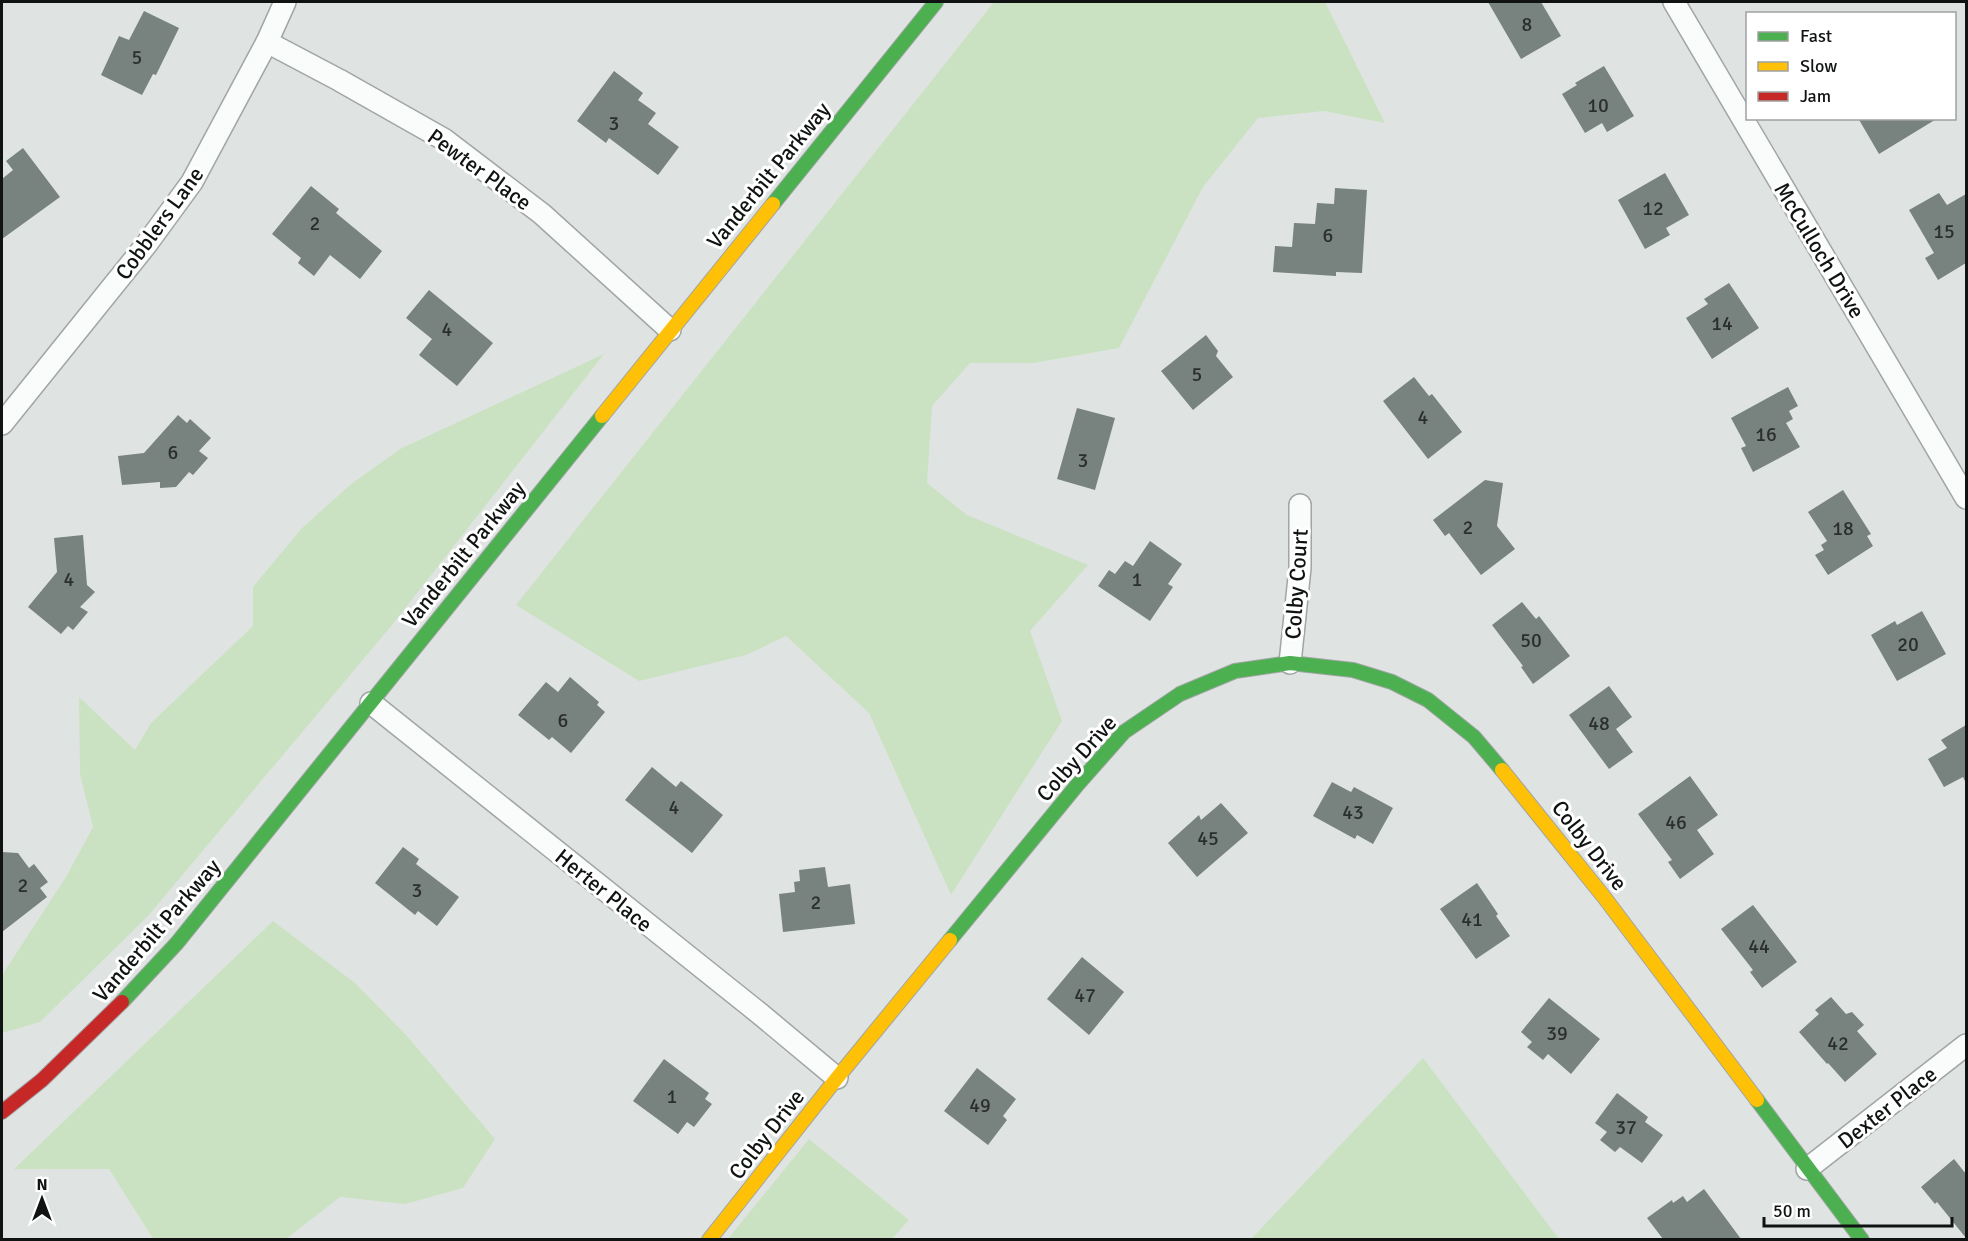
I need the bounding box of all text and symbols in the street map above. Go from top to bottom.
house number: 8 [1522,12,1532,37]
legend [1746,12,1956,120]
text: Fast [1800,25,1832,47]
house number: 5 [132,45,142,70]
text: Slow [1800,55,1837,77]
text: Jam [1800,85,1831,107]
house number: 10 [1587,93,1609,118]
street label: Vanderbilt Parkway [701,96,836,254]
house number: 3 [609,111,619,136]
street label: Pewter Place [423,123,537,216]
street label: Cobblers Lane [109,162,209,285]
street label: McCulloch Drive [1768,177,1871,323]
house number: 12 [1642,196,1664,221]
house number: 2 [310,211,320,236]
house number: 15 [1933,219,1955,244]
house number: 6 [1323,223,1333,248]
house number: 14 [1711,311,1733,336]
house number: 4 [442,317,453,342]
house number: 5 [1192,362,1202,387]
house number: 4 [1418,405,1429,430]
house number: 16 [1755,422,1777,447]
house number: 6 [168,440,178,465]
house number: 3 [1078,448,1088,473]
street label: Vanderbilt Parkway [396,475,531,633]
house number: 2 [1463,515,1473,540]
house number: 18 [1832,516,1854,541]
street label: Colby Court [1279,528,1314,640]
house number: 4 [64,567,75,592]
house number: 1 [1132,567,1142,592]
house number: 50 [1520,628,1542,653]
house number: 20 [1897,632,1919,657]
house number: 6 [558,708,568,733]
street label: Colby Drive [1031,710,1122,807]
house number: 48 [1588,711,1610,736]
house number: 4 [669,795,680,820]
street label: Colby Drive [1546,795,1633,896]
house number: 43 [1342,800,1364,825]
house number: 46 [1665,810,1687,835]
house number: 45 [1197,826,1219,851]
street label: Herter Place [550,843,658,938]
street label: Vanderbilt Parkway [87,853,226,1007]
house number: 2 [18,873,28,898]
house number: 3 [412,878,422,903]
house number: 2 [811,890,821,915]
house number: 41 [1461,907,1483,932]
house number: 44 [1748,934,1770,959]
house number: 47 [1074,983,1096,1008]
house number: 39 [1546,1021,1568,1046]
house number: 42 [1827,1031,1849,1056]
street label: Dexter Place [1832,1060,1942,1154]
house number: 1 [667,1084,677,1109]
street label: Colby Drive [723,1084,810,1185]
house number: 49 [969,1093,991,1118]
house number: 37 [1615,1115,1637,1140]
north arrow [12,1169,72,1229]
text: N [36,1175,48,1195]
scale bar [1764,1190,1952,1228]
text: 50 m [1773,1200,1811,1222]

